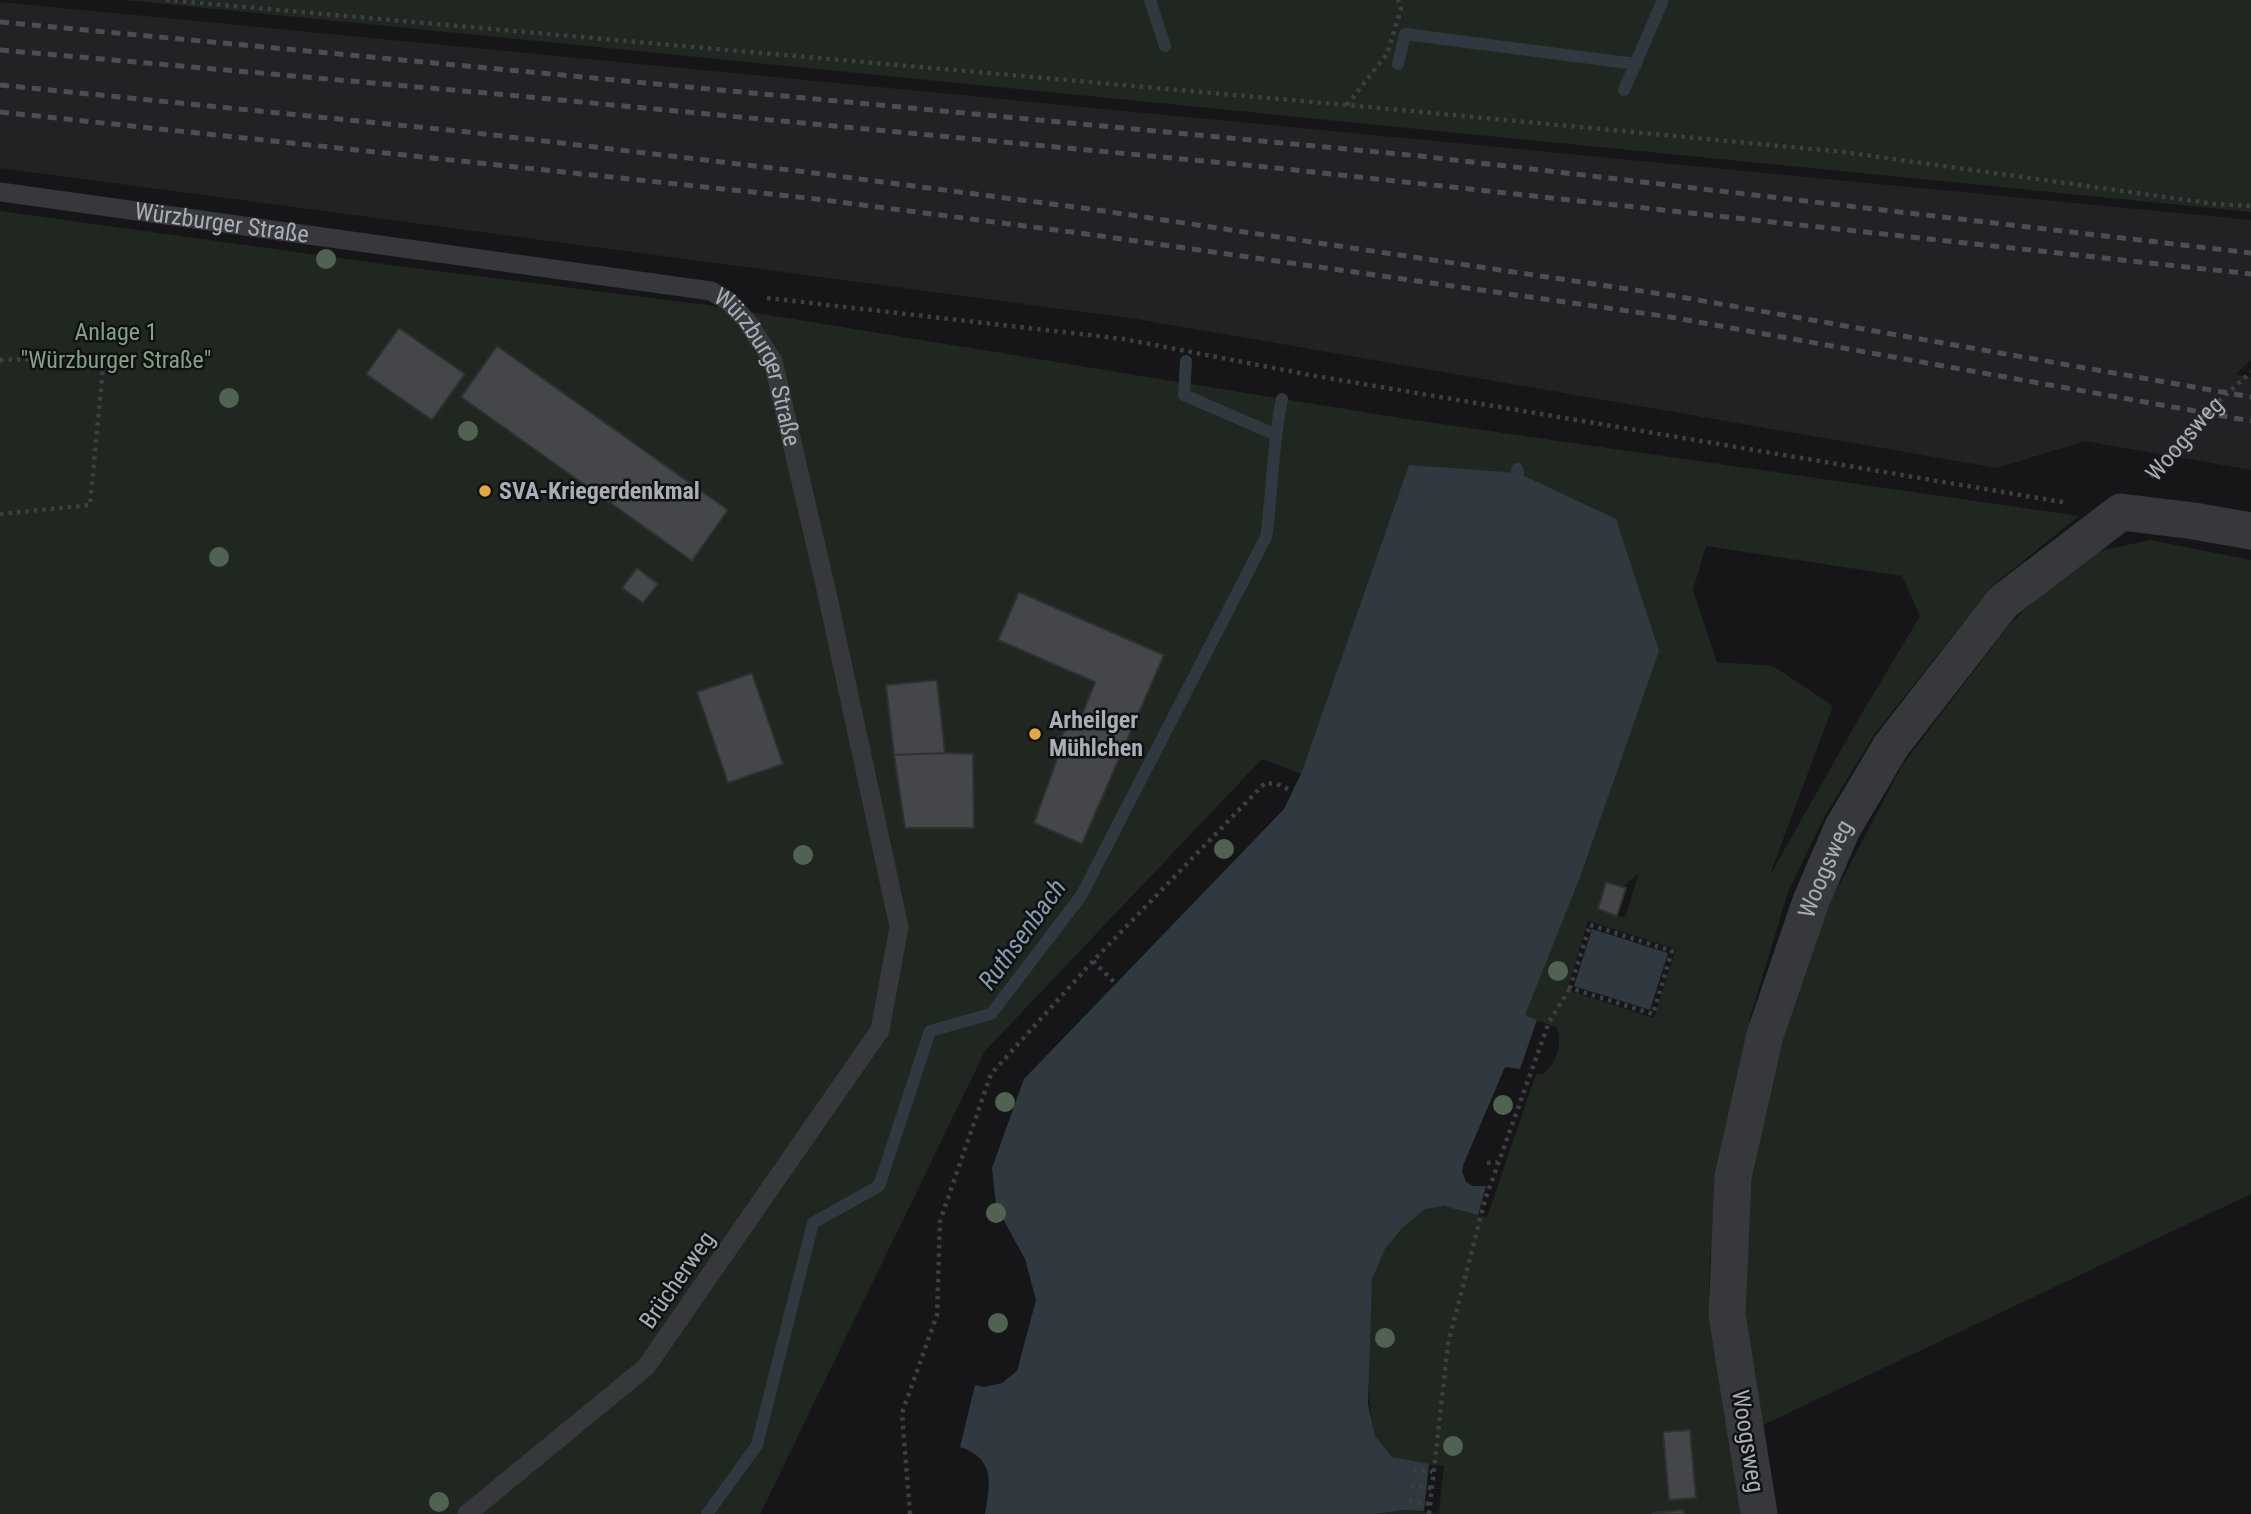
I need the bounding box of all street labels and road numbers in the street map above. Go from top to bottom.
street label: Würzburger Straße [133,197,311,249]
street label: Würzburger Straße [709,282,806,449]
street label: Woogsweg [2140,390,2229,487]
street label: Woogsweg [1792,815,1858,921]
street label: Brücherweg [633,1226,721,1334]
street label: Woogsweg [1726,1388,1770,1494]

